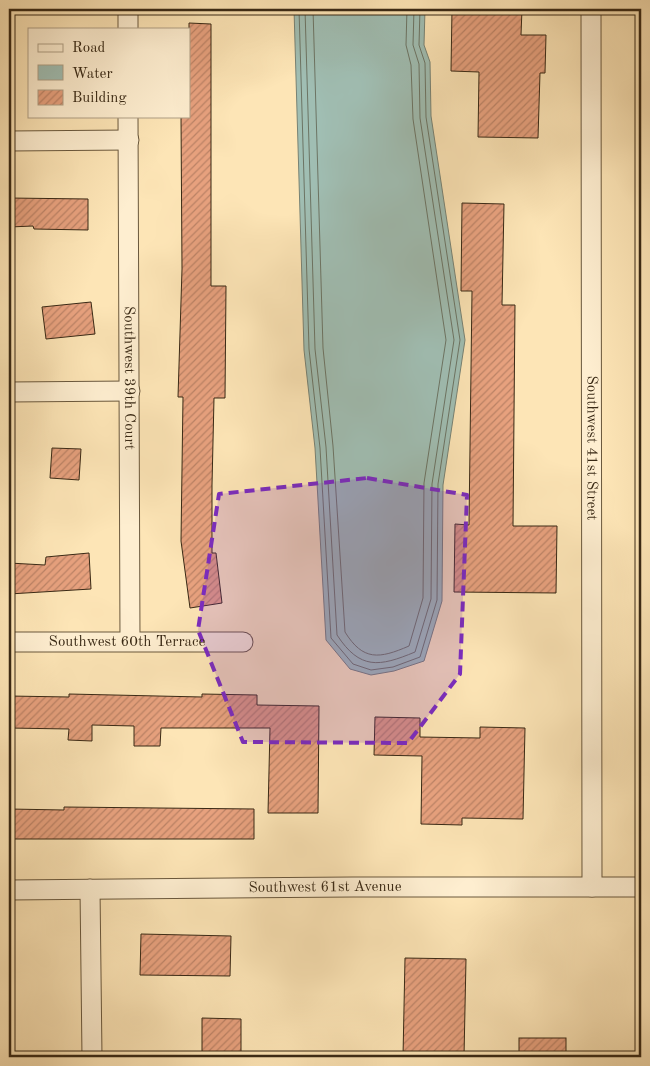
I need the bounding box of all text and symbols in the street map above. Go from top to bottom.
legend [28,28,190,118]
text: Road [72,41,106,56]
text: Water [72,67,113,82]
text: Building [72,91,127,106]
street label: Southwest 39th Court [121,306,137,450]
street label: Southwest 41st Street [584,375,599,521]
street label: Southwest 60th Terrace [49,635,206,650]
street label: Southwest 61st Avenue [248,879,402,895]

